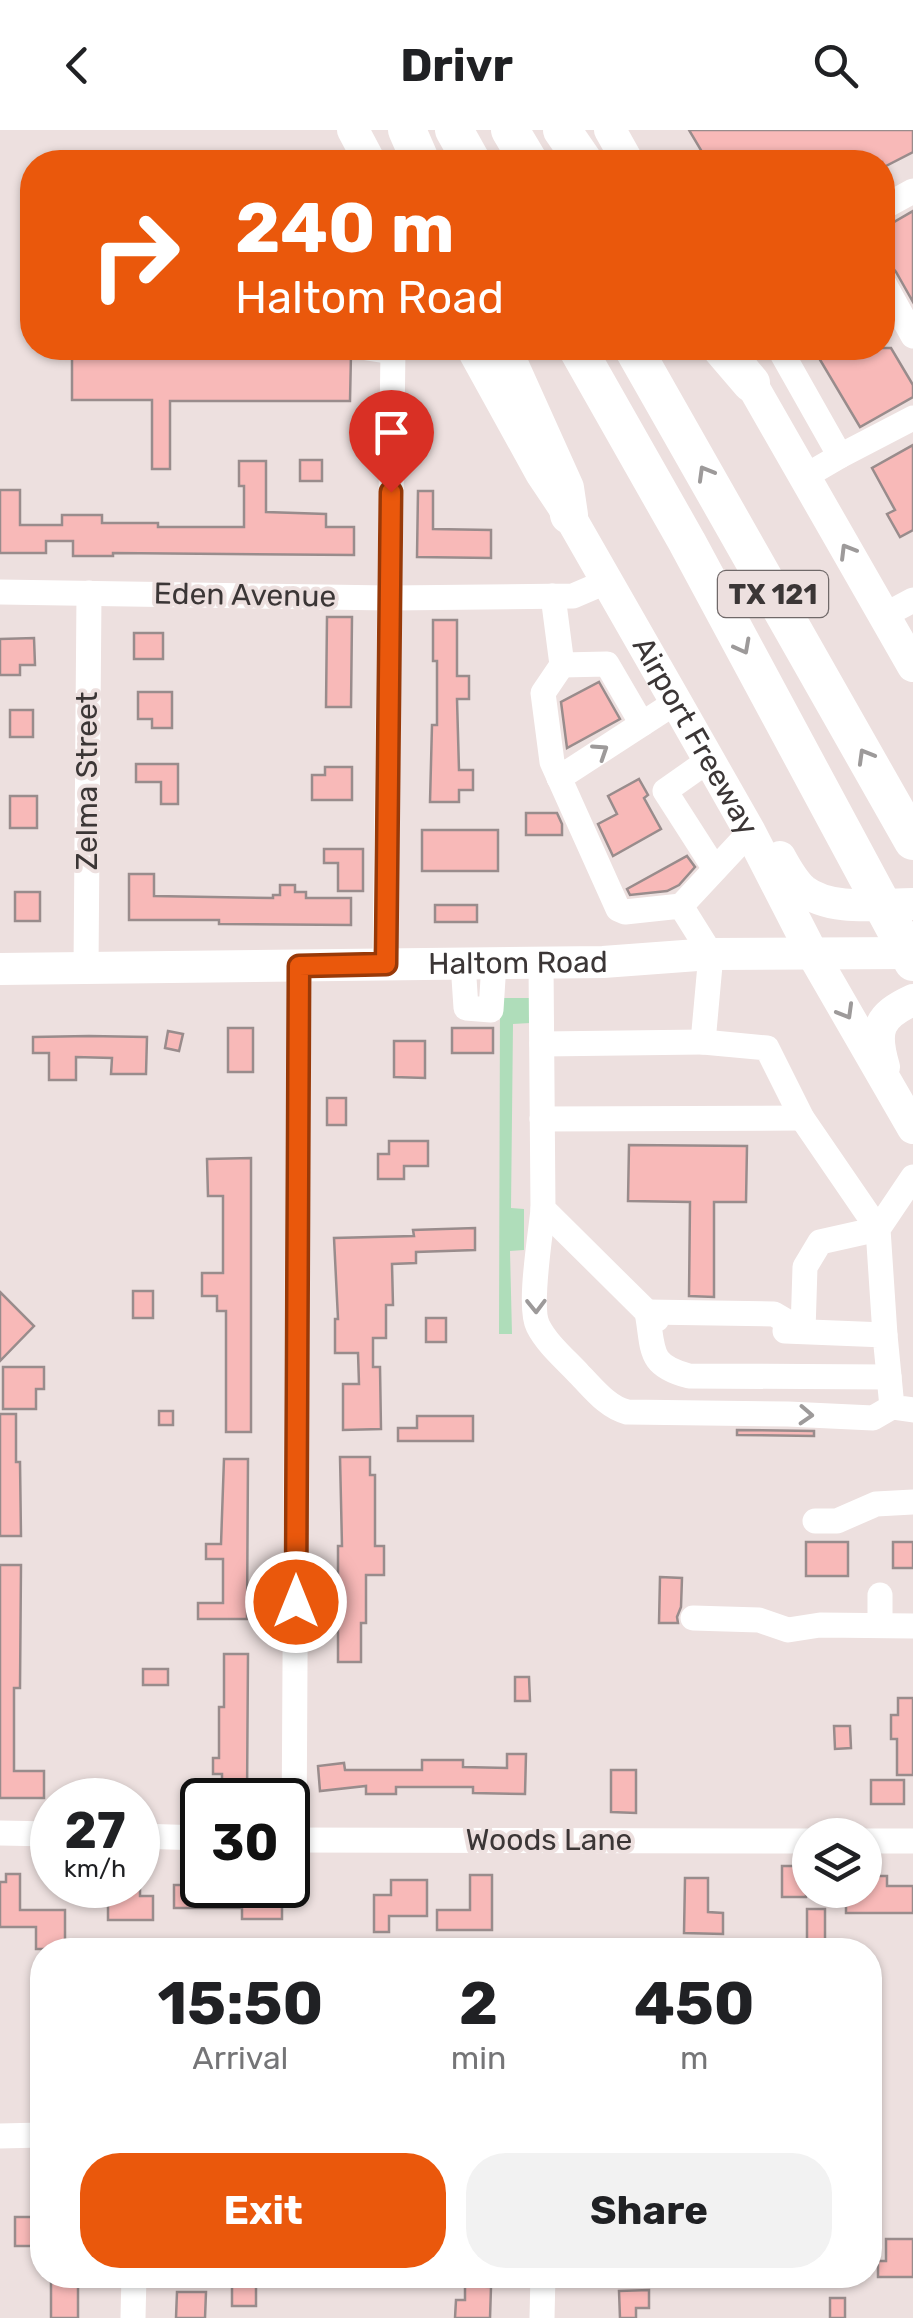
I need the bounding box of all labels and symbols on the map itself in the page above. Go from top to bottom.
pin [349,390,434,493]
one-way arrow [697,466,717,484]
one-way arrow [840,544,859,562]
road number: TX 121 [718,571,828,617]
street label: Eden Avenue [153,575,337,615]
street label: Airport Freeway [625,631,766,842]
one-way arrow [731,636,751,654]
street label: Zelma Street [69,691,105,870]
one-way arrow [590,744,608,763]
one-way arrow [858,749,877,767]
street label: Haltom Road [428,944,608,982]
one-way arrow [834,1001,853,1019]
one-way arrow [525,1300,547,1315]
one-way arrow [798,1404,814,1425]
position arrow [244,1550,348,1654]
speed limit sign: 30 [180,1778,310,1908]
street label: Woods Lane [466,1822,632,1858]

